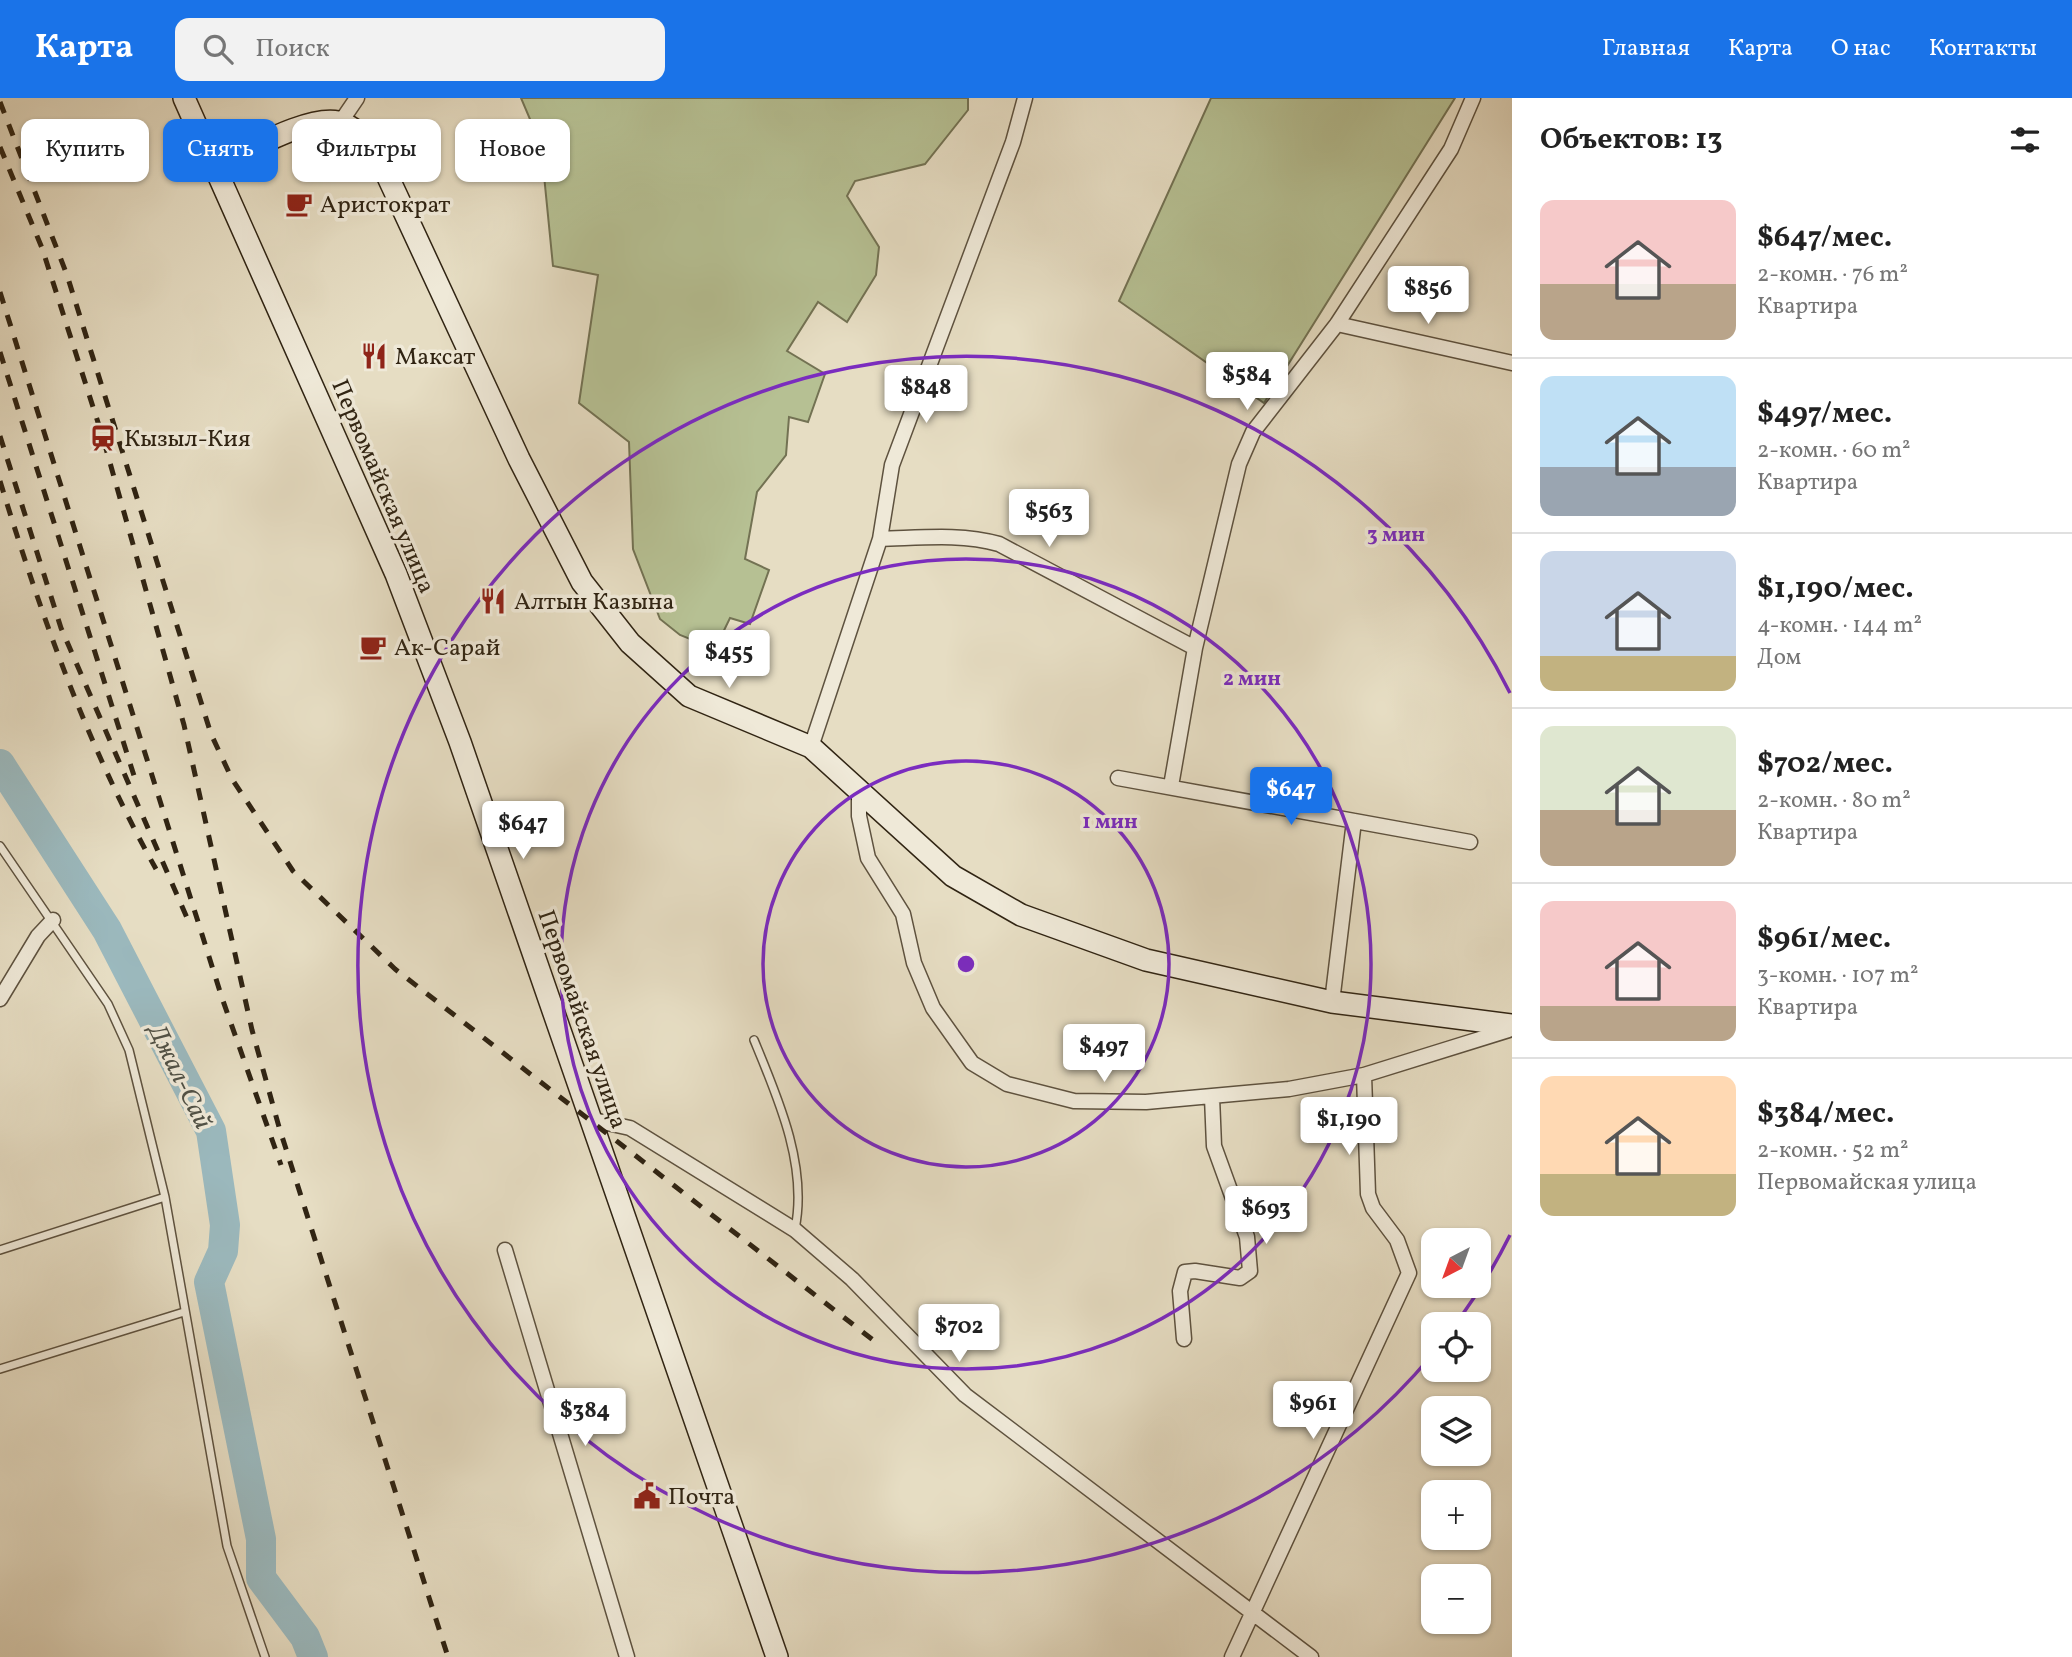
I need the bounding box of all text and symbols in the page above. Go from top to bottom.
search box [175,18,665,81]
text: Карта [35,26,133,72]
icon: search [199,30,237,68]
text: Поиск [255,31,330,67]
text: Главная [1602,32,1690,66]
text: Карта [1728,32,1793,66]
text: О нас [1831,32,1891,66]
text: Контакты [1929,32,2037,66]
chip: Купить [21,119,149,182]
chip: Снять [163,119,278,182]
chip: Фильтры [292,119,441,182]
chip: Новое [455,119,570,182]
text: Объектов: 13 [1540,119,1723,161]
icon: filters [2006,121,2044,159]
cafe icon: Аристократ [284,189,314,219]
place label: Аристократ [320,189,450,223]
text: $647/мес. [1757,217,1892,259]
icon: home [1596,228,1680,312]
text: 2-комн. · 76 m² [1757,259,1908,291]
pin: $856 [1387,266,1469,326]
text: $856 [1404,273,1452,305]
text: Квартира [1757,291,1858,323]
restaurant icon: Максат [359,341,389,371]
place label: Максат [395,341,475,375]
pin: $584 [1206,352,1288,412]
text: $584 [1222,359,1272,391]
pin: $848 [885,366,967,425]
text: $848 [900,372,952,404]
street label: Первомайская улица [322,375,443,599]
text: $497/мес. [1757,393,1892,435]
icon: home [1596,404,1680,488]
station icon: Кызыл-Кия [88,423,118,453]
place label: Кызыл-Кия [124,423,250,457]
text: 2-комн. · 60 m² [1757,435,1911,467]
text: Квартира [1757,467,1858,499]
pin: $563 [1008,490,1090,549]
text: $563 [1025,496,1073,528]
text: 3 мин [1367,521,1425,550]
text: $1,190/мес. [1757,568,1914,610]
icon: home [1596,579,1680,663]
restaurant icon: Алтын Казына [478,586,508,616]
place label: Алтын Казына [514,586,674,620]
text: 4-комн. · 144 m² [1757,610,1922,642]
pin: $455 [688,630,770,690]
cafe icon: Ак-Сарай [358,632,388,662]
place label: Ак-Сарай [394,632,501,666]
text: $455 [705,637,753,669]
text: Дом [1757,642,1801,674]
text: 2 мин [1223,665,1281,694]
text: $702/мес. [1757,743,1893,785]
icon: home [1596,754,1680,838]
pin: $647 [1250,768,1332,827]
text: $647 [1266,774,1316,806]
text: 2-комн. · 80 m² [1757,785,1911,817]
pin: $647 [482,802,564,861]
text: $647 [498,808,548,840]
text: 1 мин [1082,808,1138,837]
text: Квартира [1757,817,1858,849]
street label: Первомайская улица [528,906,635,1134]
text: $961/мес. [1757,918,1891,960]
icon: home [1596,929,1680,1013]
centre of rings [954,952,978,976]
text: 3-комн. · 107 m² [1757,960,1919,992]
text: Квартира [1757,992,1858,1024]
water label: Джал-Сай [137,1016,220,1136]
pin: $497 [1063,1024,1145,1084]
text: $497 [1079,1031,1129,1063]
text: $384/мес. [1757,1093,1895,1135]
pin: $1,190 [1292,1098,1406,1157]
text: $1,190 [1316,1104,1382,1136]
icon: home [1596,1104,1680,1188]
text: 2-комн. · 52 m² [1757,1135,1909,1167]
text: Первомайская улица [1757,1167,1977,1199]
pin: $693 [1225,1186,1307,1246]
text: $693 [1241,1193,1291,1225]
north arrow [1421,1228,1491,1298]
map controls [1421,1228,1491,1634]
pin: $702 [918,1304,1000,1364]
text: $702 [934,1311,984,1343]
button: locate [1421,1312,1491,1382]
pin: $961 [1272,1382,1354,1441]
pin: $384 [544,1388,626,1448]
text: $961 [1289,1388,1337,1420]
text: $384 [560,1395,610,1427]
button: layers [1421,1396,1491,1466]
button: + [1421,1480,1491,1550]
public building icon: Почта [632,1481,662,1511]
place label: Почта [668,1481,735,1515]
button: − [1421,1564,1491,1634]

